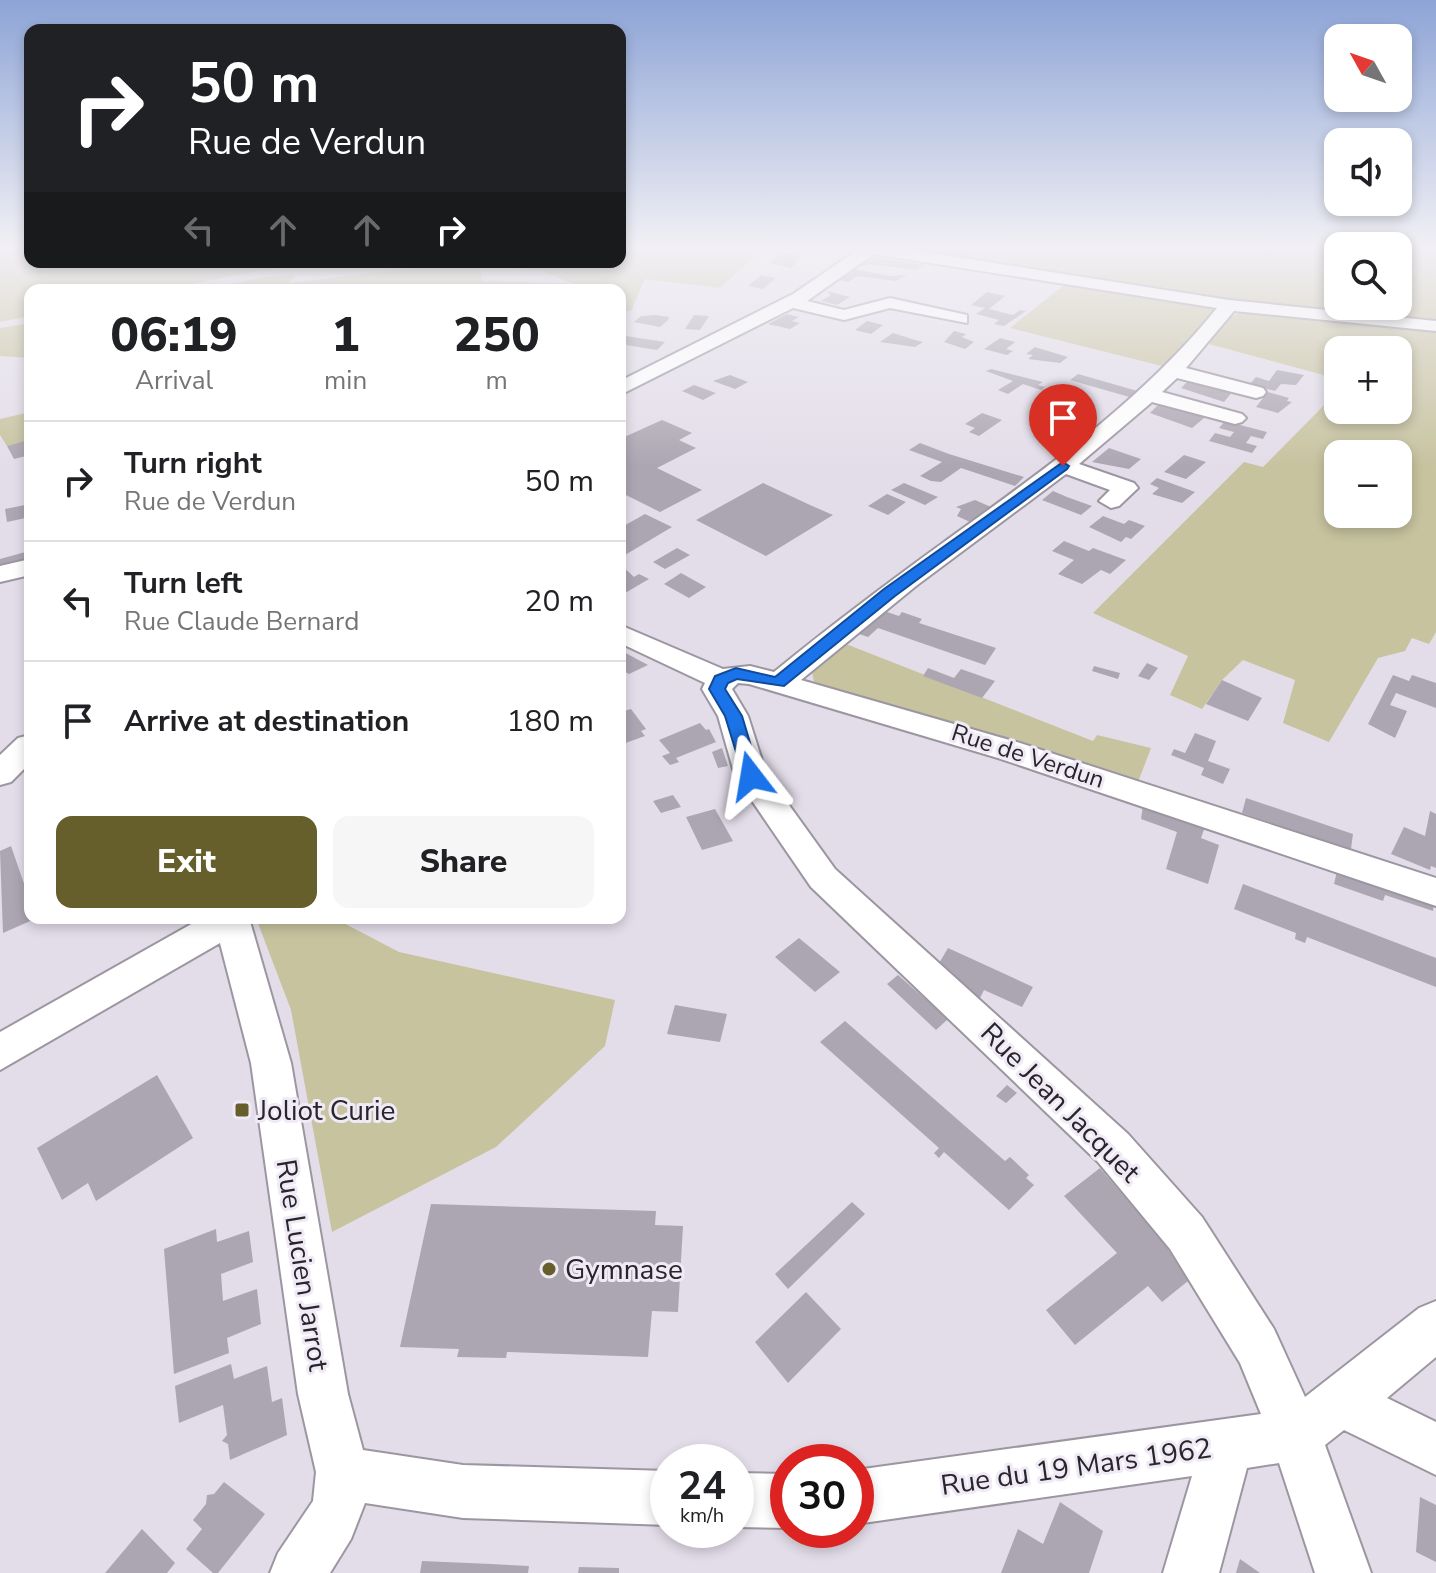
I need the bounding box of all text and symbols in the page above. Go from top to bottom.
north arrow [1324,24,1412,112]
map controls [1324,24,1412,528]
text: 50 m [188,45,319,122]
icon: right [56,56,160,160]
text: Rue de Verdun [188,118,426,167]
button: sound [1324,128,1412,216]
icon: left [177,208,221,252]
icon: ahead [261,208,305,252]
icon: ahead [345,208,389,252]
icon: right [429,208,473,252]
button: search [1324,232,1412,320]
text: 06:19 [110,302,238,368]
text: 1 [331,302,360,368]
text: 250 [453,302,540,368]
button: + [1324,336,1412,424]
text: Arrival [135,363,213,398]
text: min [324,363,367,398]
text: m [485,363,508,398]
pin [1029,384,1097,466]
icon: arrive [1041,396,1085,440]
button: − [1324,440,1412,528]
text: Turn right [124,443,262,484]
icon: right [56,459,100,503]
text: 50 m [525,461,594,502]
text: Rue de Verdun [124,484,296,519]
text: Turn left [124,563,242,604]
icon: left [56,579,100,623]
text: 20 m [525,581,594,622]
text: Rue Claude Bernard [124,604,359,639]
icon: arrive [56,699,100,743]
text: Arrive at destination [124,701,409,742]
text: 180 m [507,701,594,742]
street label: Rue de Verdun [948,716,1108,796]
position arrow [709,734,793,818]
button: Exit [56,816,317,908]
button: Share [333,816,594,908]
street label: Rue Jean Jacquet [972,1014,1149,1191]
place label: Joliot Curie [257,1092,396,1130]
marker: Joliot Curie [233,1101,251,1119]
street label: Rue Lucien Jarrot [267,1157,338,1374]
place label: Gymnase [565,1251,683,1289]
marker: Gymnase [540,1260,558,1278]
street label: Rue du 19 Mars 1962 [938,1429,1214,1505]
speed limit sign: 30 [770,1444,874,1548]
text: 24 [678,1459,726,1513]
text: km/h [680,1502,724,1529]

